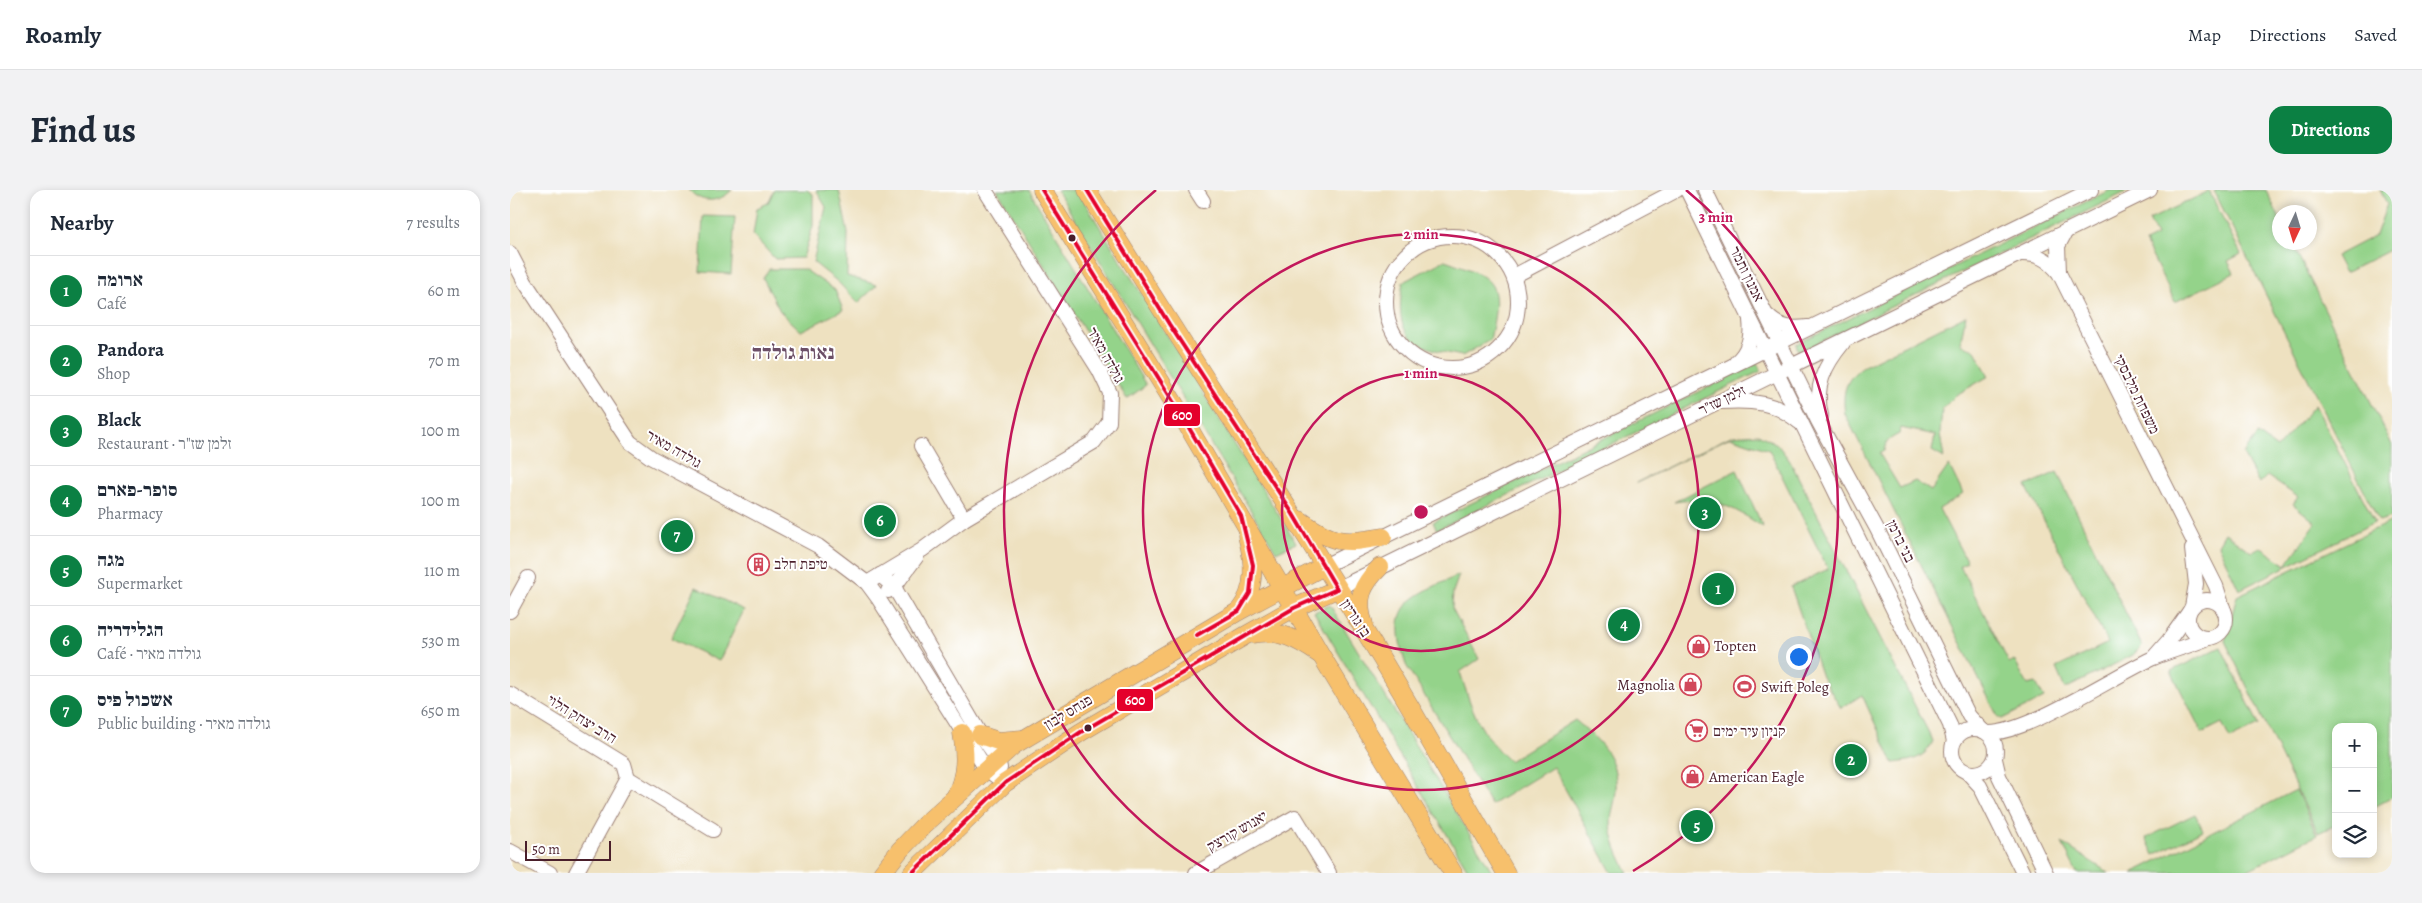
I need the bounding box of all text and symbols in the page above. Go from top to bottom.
text: Roamly [25,19,101,51]
text: Map [2188,23,2221,47]
text: Directions [2249,23,2326,47]
text: Saved [2354,23,2397,47]
text: Find us [30,106,136,154]
button: Directions [2269,106,2392,154]
north arrow [2272,205,2317,250]
text: 3 min [1699,207,1734,227]
text: Nearby [50,209,113,237]
text: 7 results [406,212,460,234]
text: 2 min [1403,224,1439,244]
unlabelled marker [1067,233,1077,243]
street label: אמנון ותמר [1725,243,1769,305]
text: ארומה [97,267,143,293]
text: 1 [63,280,69,302]
text: 60 m [428,280,460,302]
text: Café [97,293,127,315]
street label: גולדה מאיר [1082,323,1130,387]
text: Pandora [97,337,164,363]
district label: נאות גולדה [752,339,834,366]
text: 2 [62,350,70,372]
text: 70 m [428,350,460,372]
street label: משפחת מלבסקי [2109,351,2165,437]
text: Shop [97,363,130,385]
text: 1 min [1404,363,1438,383]
street label: זלמן שז"ר [1695,380,1749,420]
line badge: 600 [1163,403,1201,427]
text: 600 [1172,406,1192,425]
text: Black [97,407,141,433]
text: 3 [63,420,69,442]
text: 100 m [421,420,460,442]
street label: גולדה מאיר [643,425,705,473]
text: Restaurant · זלמן שז"ר [97,433,232,455]
text: סופר-פארם [97,477,177,503]
text: 4 [62,490,70,512]
text: 100 m [421,490,460,512]
pin: 3 [1689,494,1721,532]
pin: 6 [864,502,896,540]
text: Pharmacy [97,503,163,525]
centre of rings [1412,503,1430,521]
street label: בני ברמן [1882,516,1920,566]
pin: 7 [661,517,693,555]
text: מגה [97,547,125,573]
building icon: טיפת חלב [746,552,770,576]
place label: טיפת חלב [774,554,828,574]
text: 5 [63,560,69,582]
text: 110 m [424,560,460,582]
pin: 1 [1702,570,1734,608]
text: Supermarket [97,573,183,595]
street label: בן גוריון [1336,595,1376,641]
pin: 4 [1608,606,1640,644]
text: הגלידריה [97,617,164,643]
text: 6 [62,630,70,652]
text: 530 m [421,630,460,652]
shop icon: Topten [1686,634,1710,658]
place label: Topten [1714,636,1757,656]
text: Café · גולדה מאיר [97,643,201,665]
your location [1786,644,1812,670]
shop icon: Magnolia [1679,673,1703,697]
place label: Magnolia [1617,675,1675,695]
sports icon: Swift Poleg [1733,675,1757,699]
place label: Swift Poleg [1761,677,1829,697]
text: אשכול פיס [97,687,173,713]
line badge: 600 [1116,688,1154,712]
street label: הרב יצחק הלוי [543,690,621,748]
street label: פנחס לבון [1040,690,1096,734]
text: 600 [1125,691,1145,710]
text: 7 [63,700,69,722]
text: 650 m [421,700,460,722]
text: Public building · גולדה מאיר [97,713,271,735]
supermarket icon: קניון עיר ימים [1685,719,1709,743]
place label: קניון עיר ימים [1713,721,1785,741]
unlabelled marker [1083,723,1093,733]
map controls [2332,723,2377,858]
button: + [2332,723,2377,768]
pin: 2 [1835,741,1867,779]
shop icon: American Eagle [1681,765,1705,789]
place label: American Eagle [1708,767,1805,787]
button: − [2332,768,2377,813]
street label: יאנוש קורצק [1203,806,1271,856]
pin: 5 [1681,807,1713,845]
button: layers [2332,813,2377,858]
scale bar [525,838,611,861]
text: 50 m [532,840,560,859]

